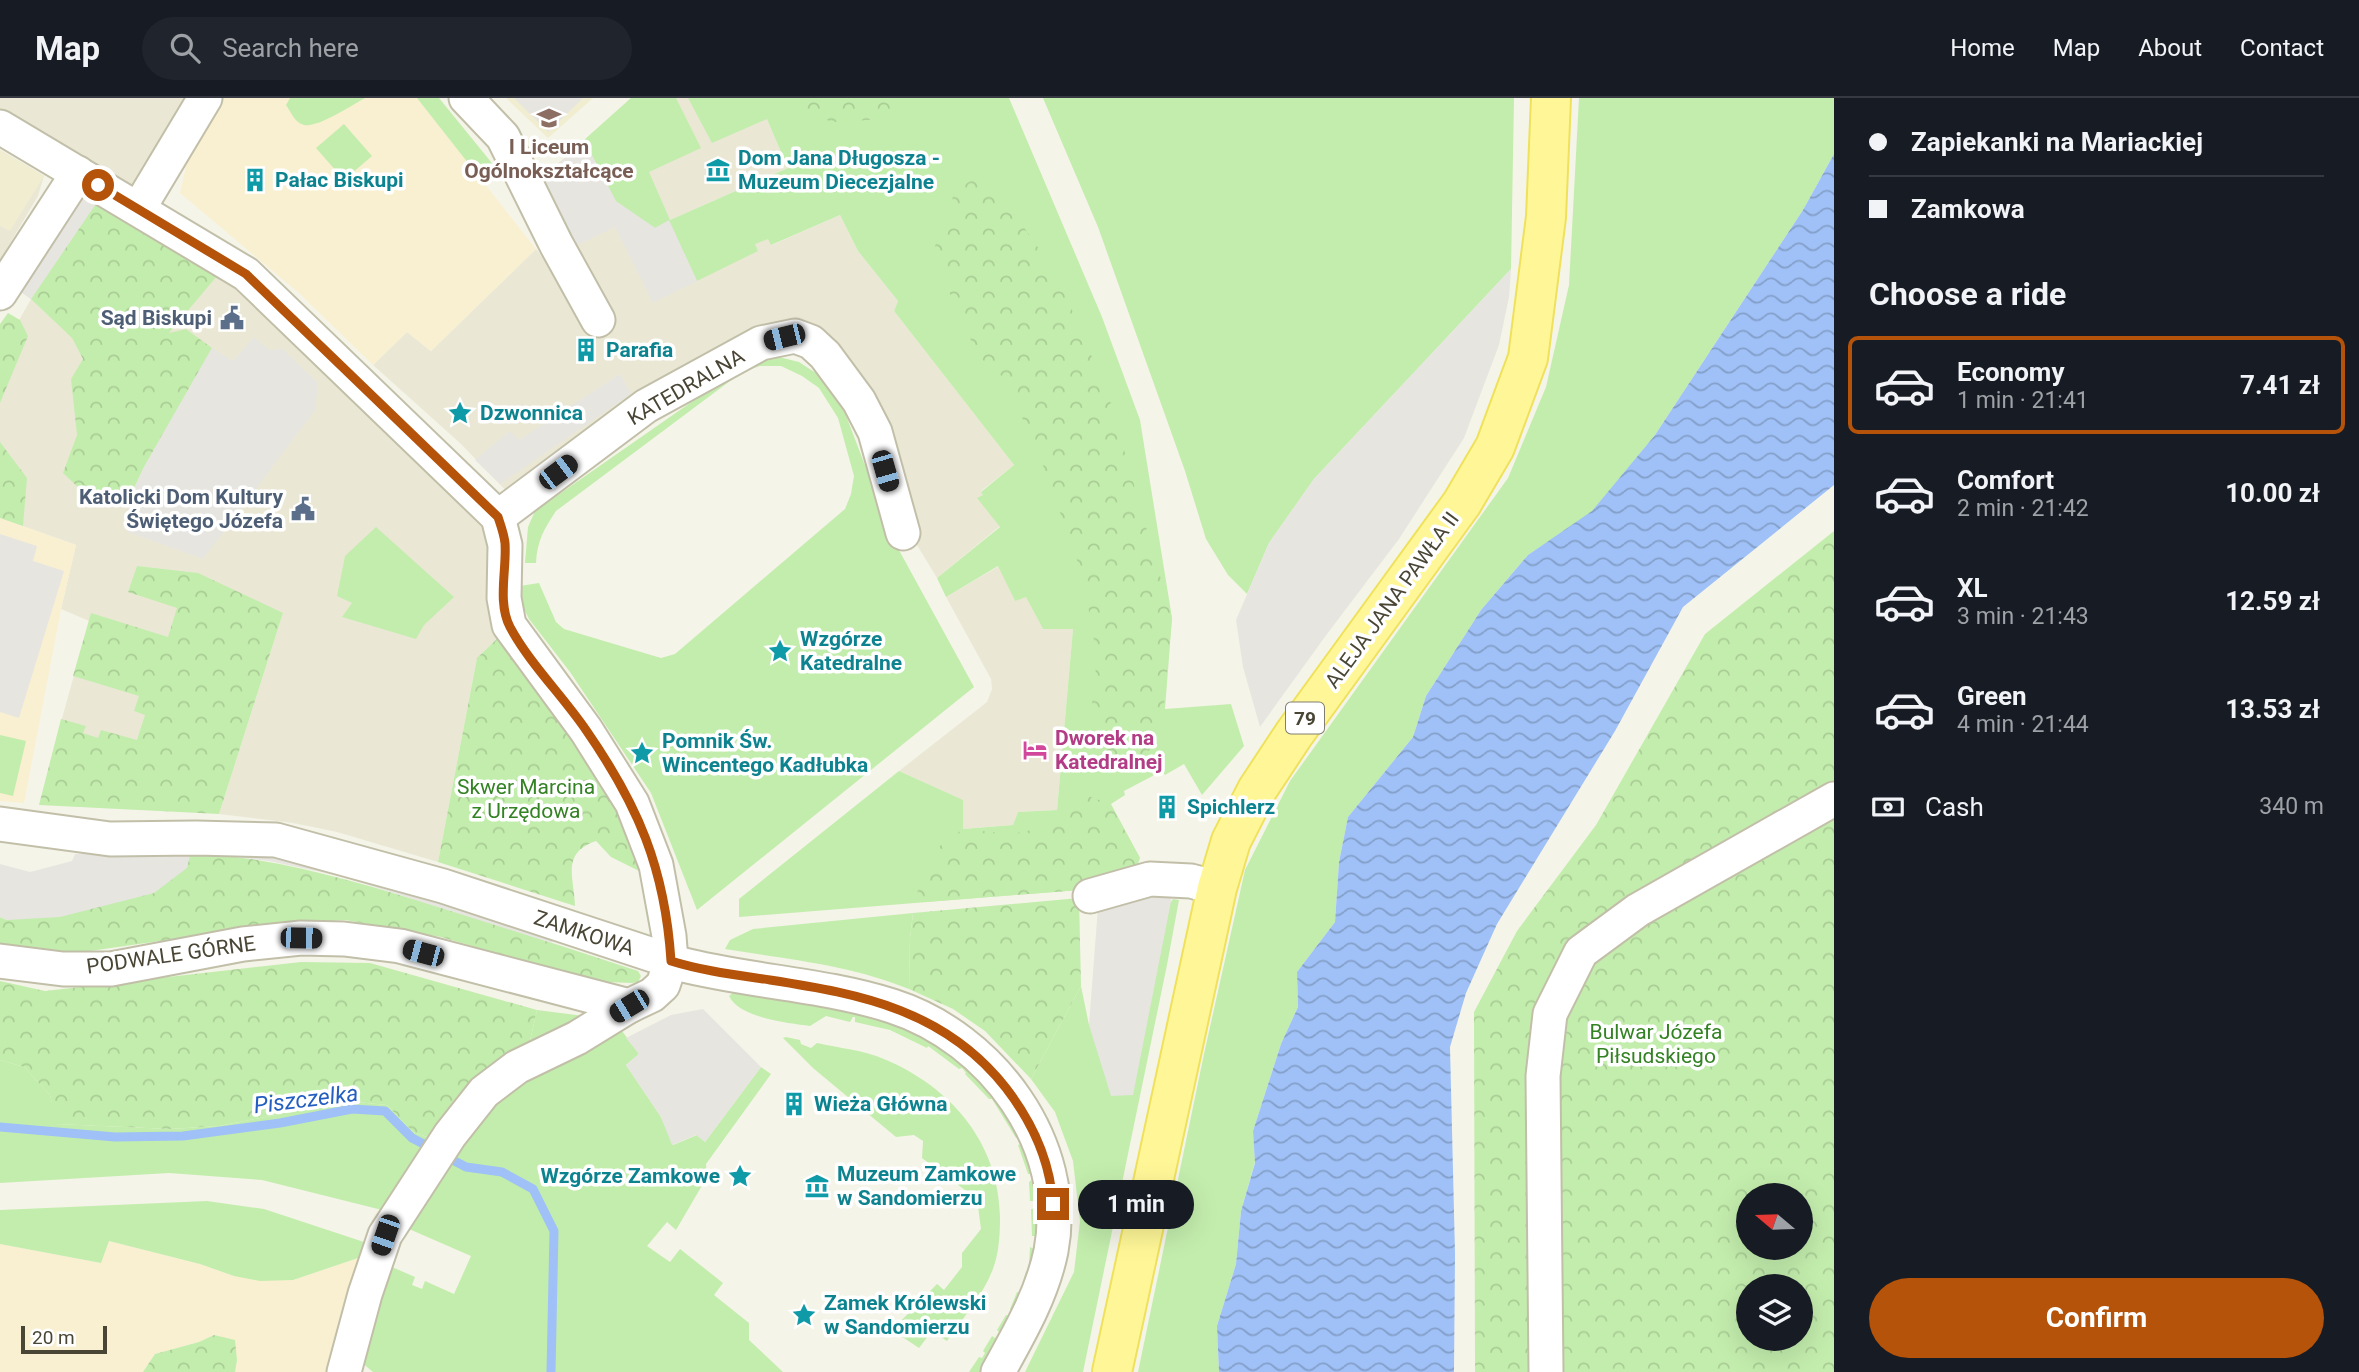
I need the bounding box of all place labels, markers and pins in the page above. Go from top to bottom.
school or university icon: I Liceum Ogólnokształcące [535,104,563,132]
place label: I Liceum Ogólnokształcące [464,135,634,183]
place label: Dom Jana Długosza - Muzeum Diecezjalne [738,146,940,194]
museum icon: Dom Jana Długosza - Muzeum Diecezjalne [704,156,732,184]
building icon: Pałac Biskupi [241,166,269,194]
place label: Pałac Biskupi [275,168,404,192]
public building icon: Sąd Biskupi [218,304,246,332]
place label: Sąd Biskupi [101,306,212,330]
building icon: Parafia [572,336,600,364]
place label: Parafia [606,338,673,362]
place icon: Dzwonnica [446,399,474,427]
place label: Dzwonnica [480,401,583,425]
place label: Katolicki Dom Kultury Świętego Józefa [79,485,283,533]
public building icon: Katolicki Dom Kultury Świętego Józefa [289,495,317,523]
place label: Wzgórze Katedralne [800,627,902,675]
place icon: Wzgórze Katedralne [766,637,794,665]
place label: Dworek na Katedralnej [1055,726,1163,774]
place label: Pomnik Św. Wincentego Kadłubka [662,729,868,777]
hotel icon: Dworek na Katedralnej [1021,736,1049,764]
place icon: Pomnik Św. Wincentego Kadłubka [628,739,656,767]
building icon: Spichlerz [1153,793,1181,821]
place label: Spichlerz [1187,795,1275,819]
building icon: Wieża Główna [780,1090,808,1118]
place label: Wieża Główna [814,1092,947,1116]
place icon: Wzgórze Zamkowe [726,1162,754,1190]
place label: Muzeum Zamkowe w Sandomierzu [837,1162,1016,1210]
place label: Wzgórze Zamkowe [540,1164,720,1188]
museum icon: Muzeum Zamkowe w Sandomierzu [803,1172,831,1200]
place label: Zamek Królewski w Sandomierzu [824,1291,986,1339]
place icon: Zamek Królewski w Sandomierzu [790,1301,818,1329]

